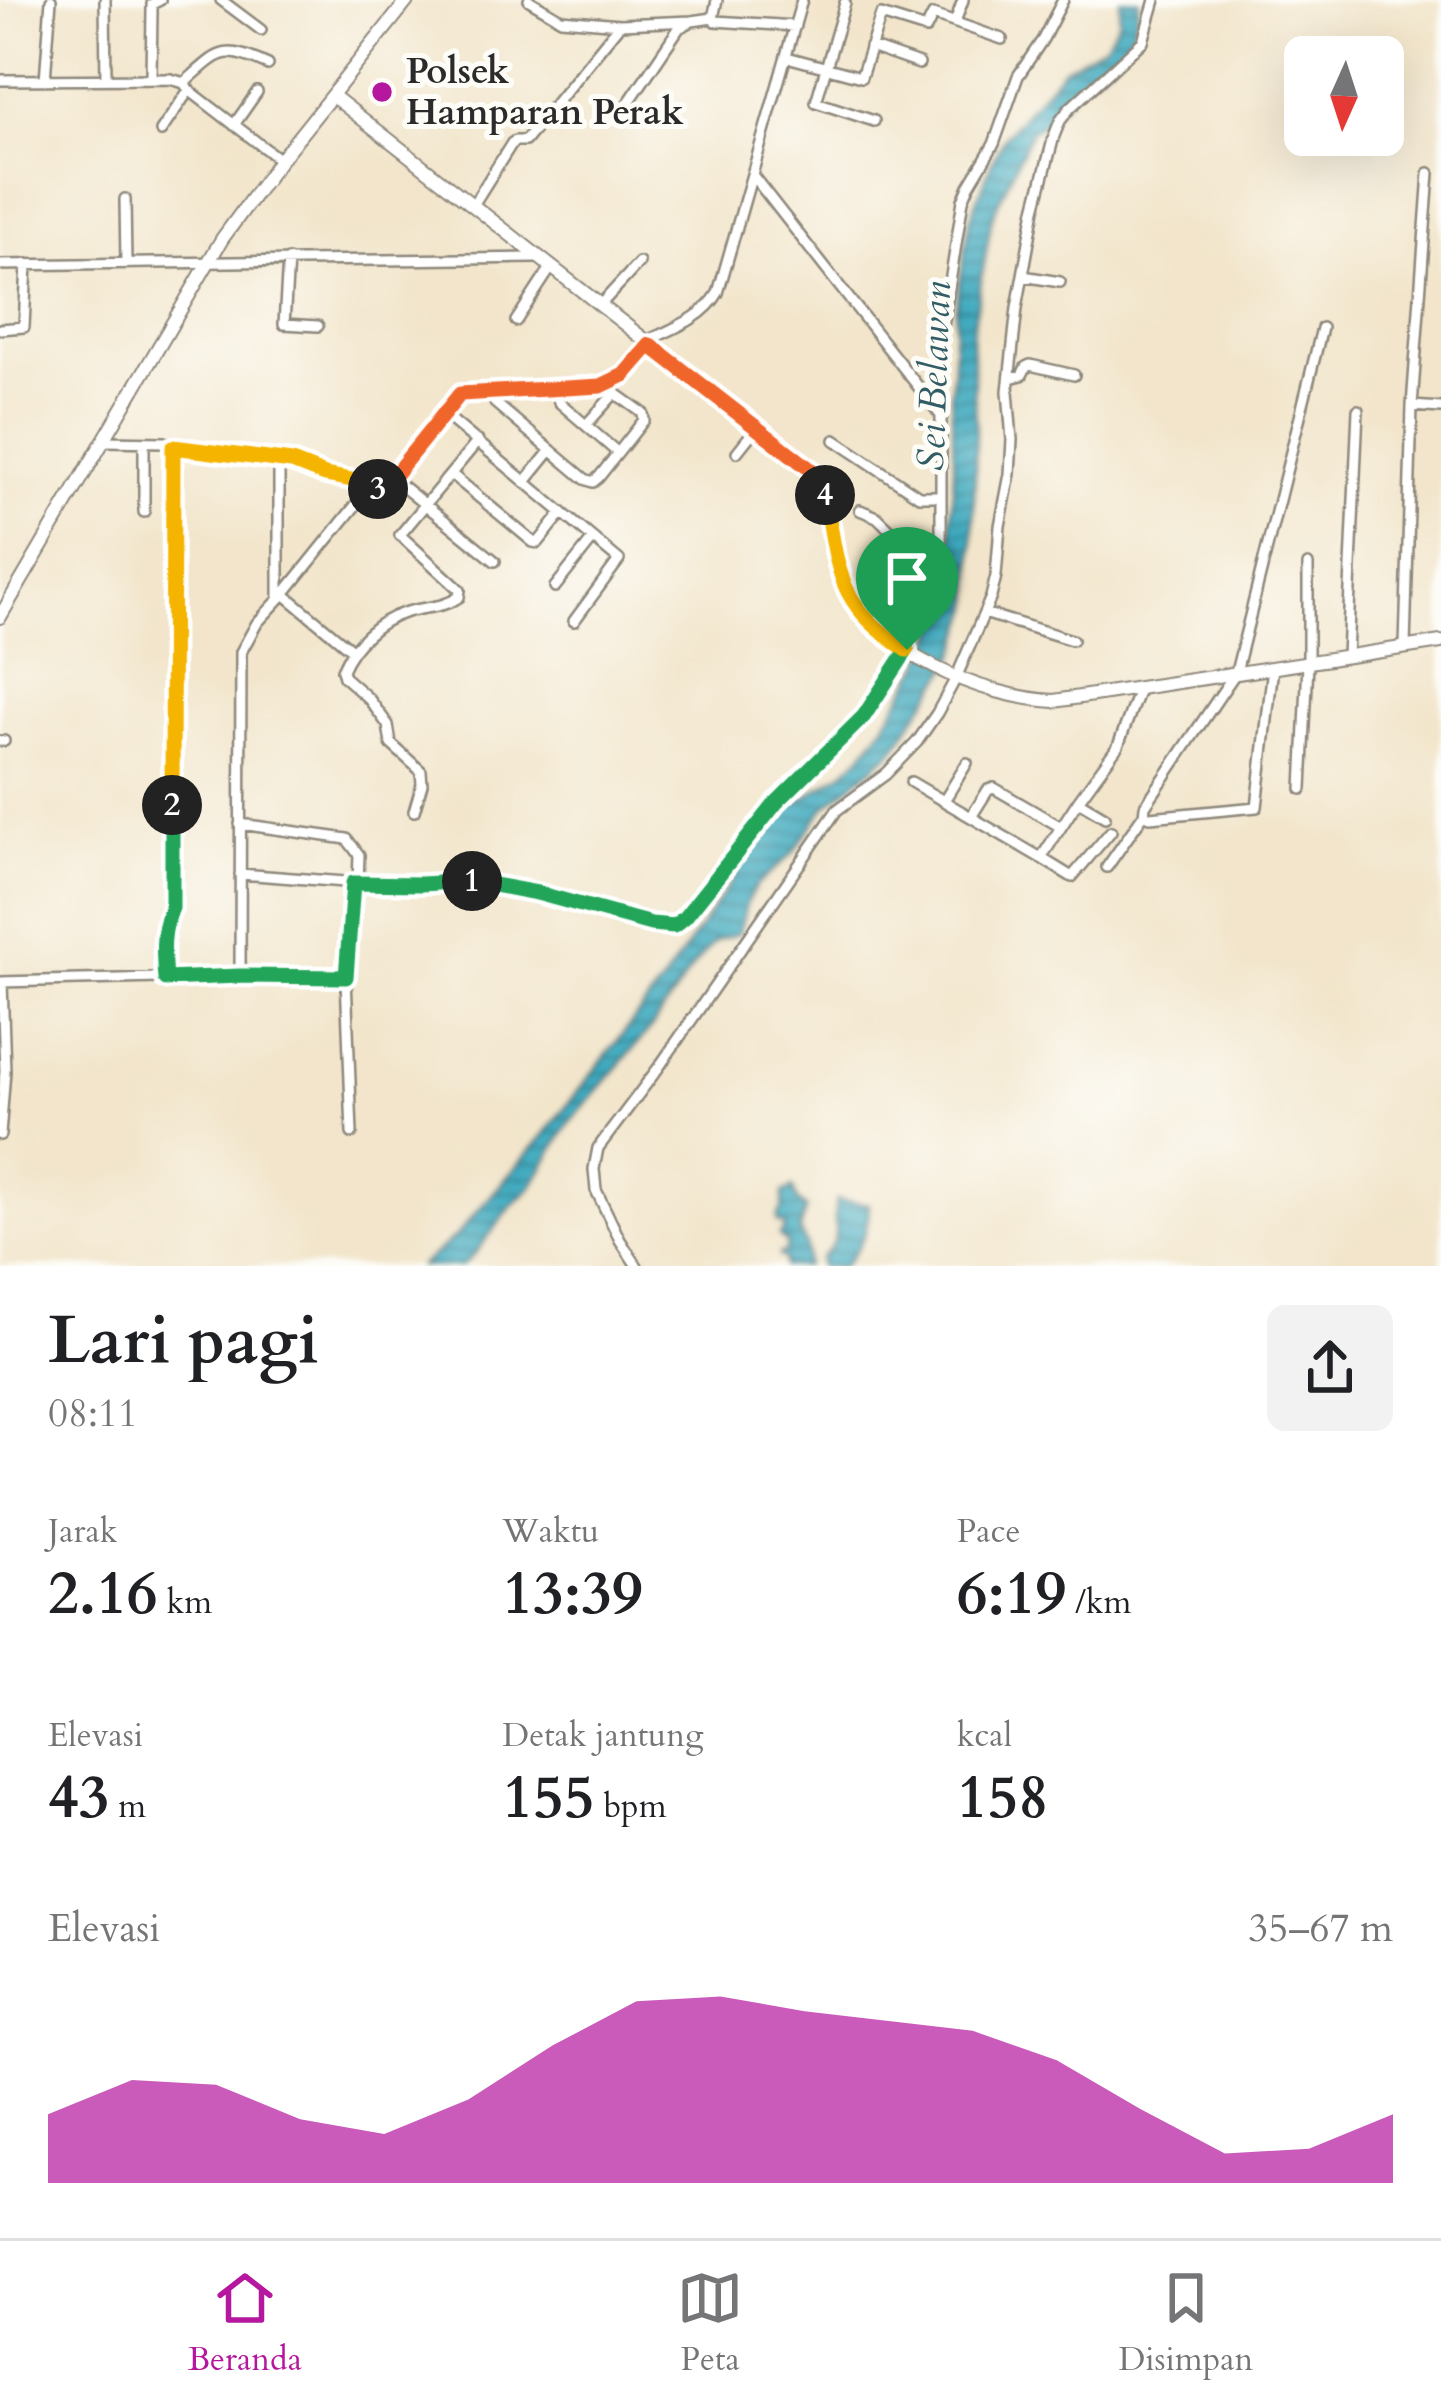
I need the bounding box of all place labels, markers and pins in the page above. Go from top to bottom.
place label: Polsek Hamparan Perak [406,47,684,137]
marker: Polsek Hamparan Perak [369,79,395,105]
pin: 3 [348,459,408,519]
pin: 4 [795,465,855,525]
pin [856,527,958,650]
pin: 2 [142,775,202,835]
pin: 1 [442,851,502,911]

